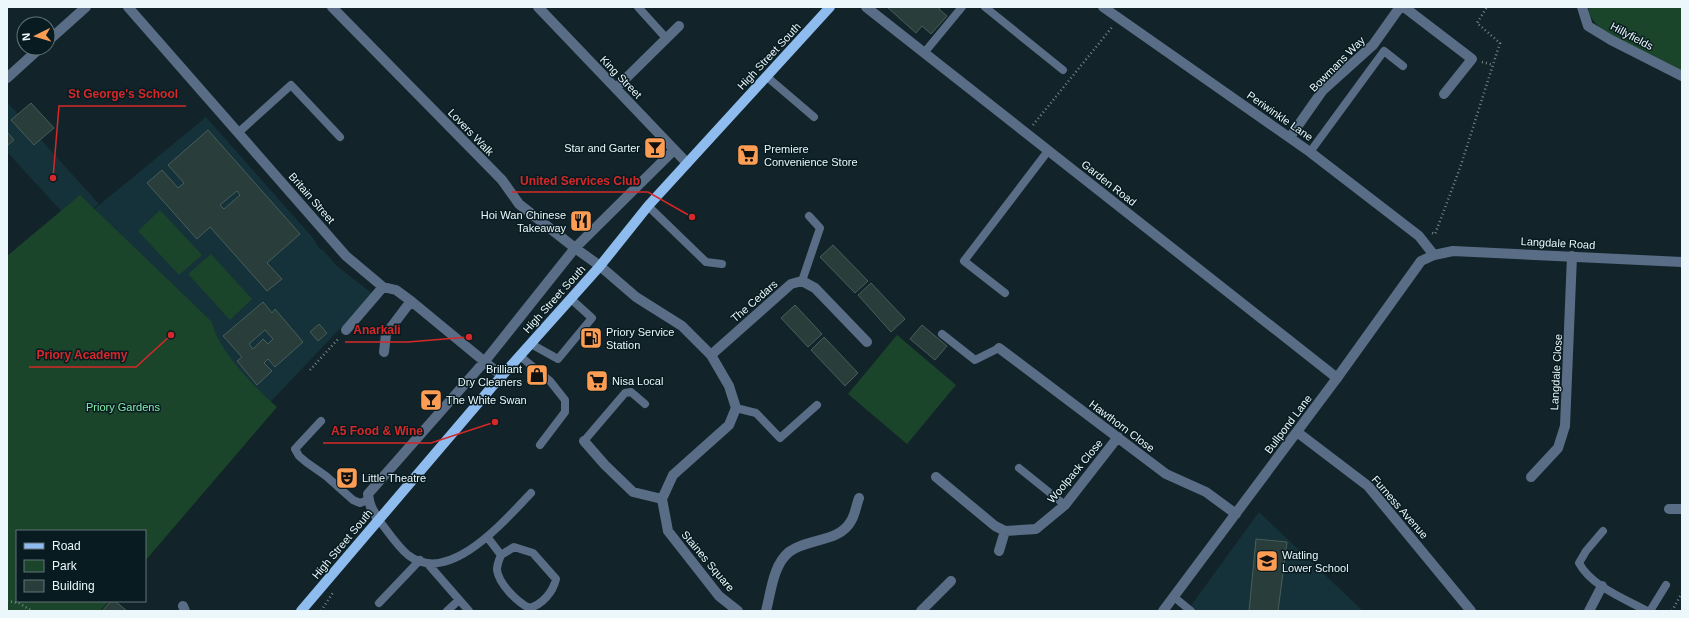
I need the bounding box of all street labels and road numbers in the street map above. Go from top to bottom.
street label: High Street South [735,20,803,92]
street label: Hillyfields [1609,20,1656,52]
street label: Bowmans Way [1307,34,1367,94]
street label: King Street [598,53,644,101]
street label: Periwinkle Lane [1245,89,1315,143]
street label: Lovers Walk [446,106,497,158]
street label: Garden Road [1079,158,1139,208]
street label: Britain Street [287,170,337,226]
street label: Langdale Road [1520,235,1596,251]
street label: High Street South [520,263,588,335]
street label: The Cedars [728,277,780,324]
street label: Langdale Close [1548,334,1564,410]
street label: Bullpond Lane [1262,392,1314,456]
street label: Hawthorn Close [1087,398,1157,454]
street label: Woolpack Close [1045,437,1105,505]
street label: Furness Avenue [1369,473,1431,541]
street label: High Street South [309,507,375,581]
street label: Staines Square [679,528,737,594]

